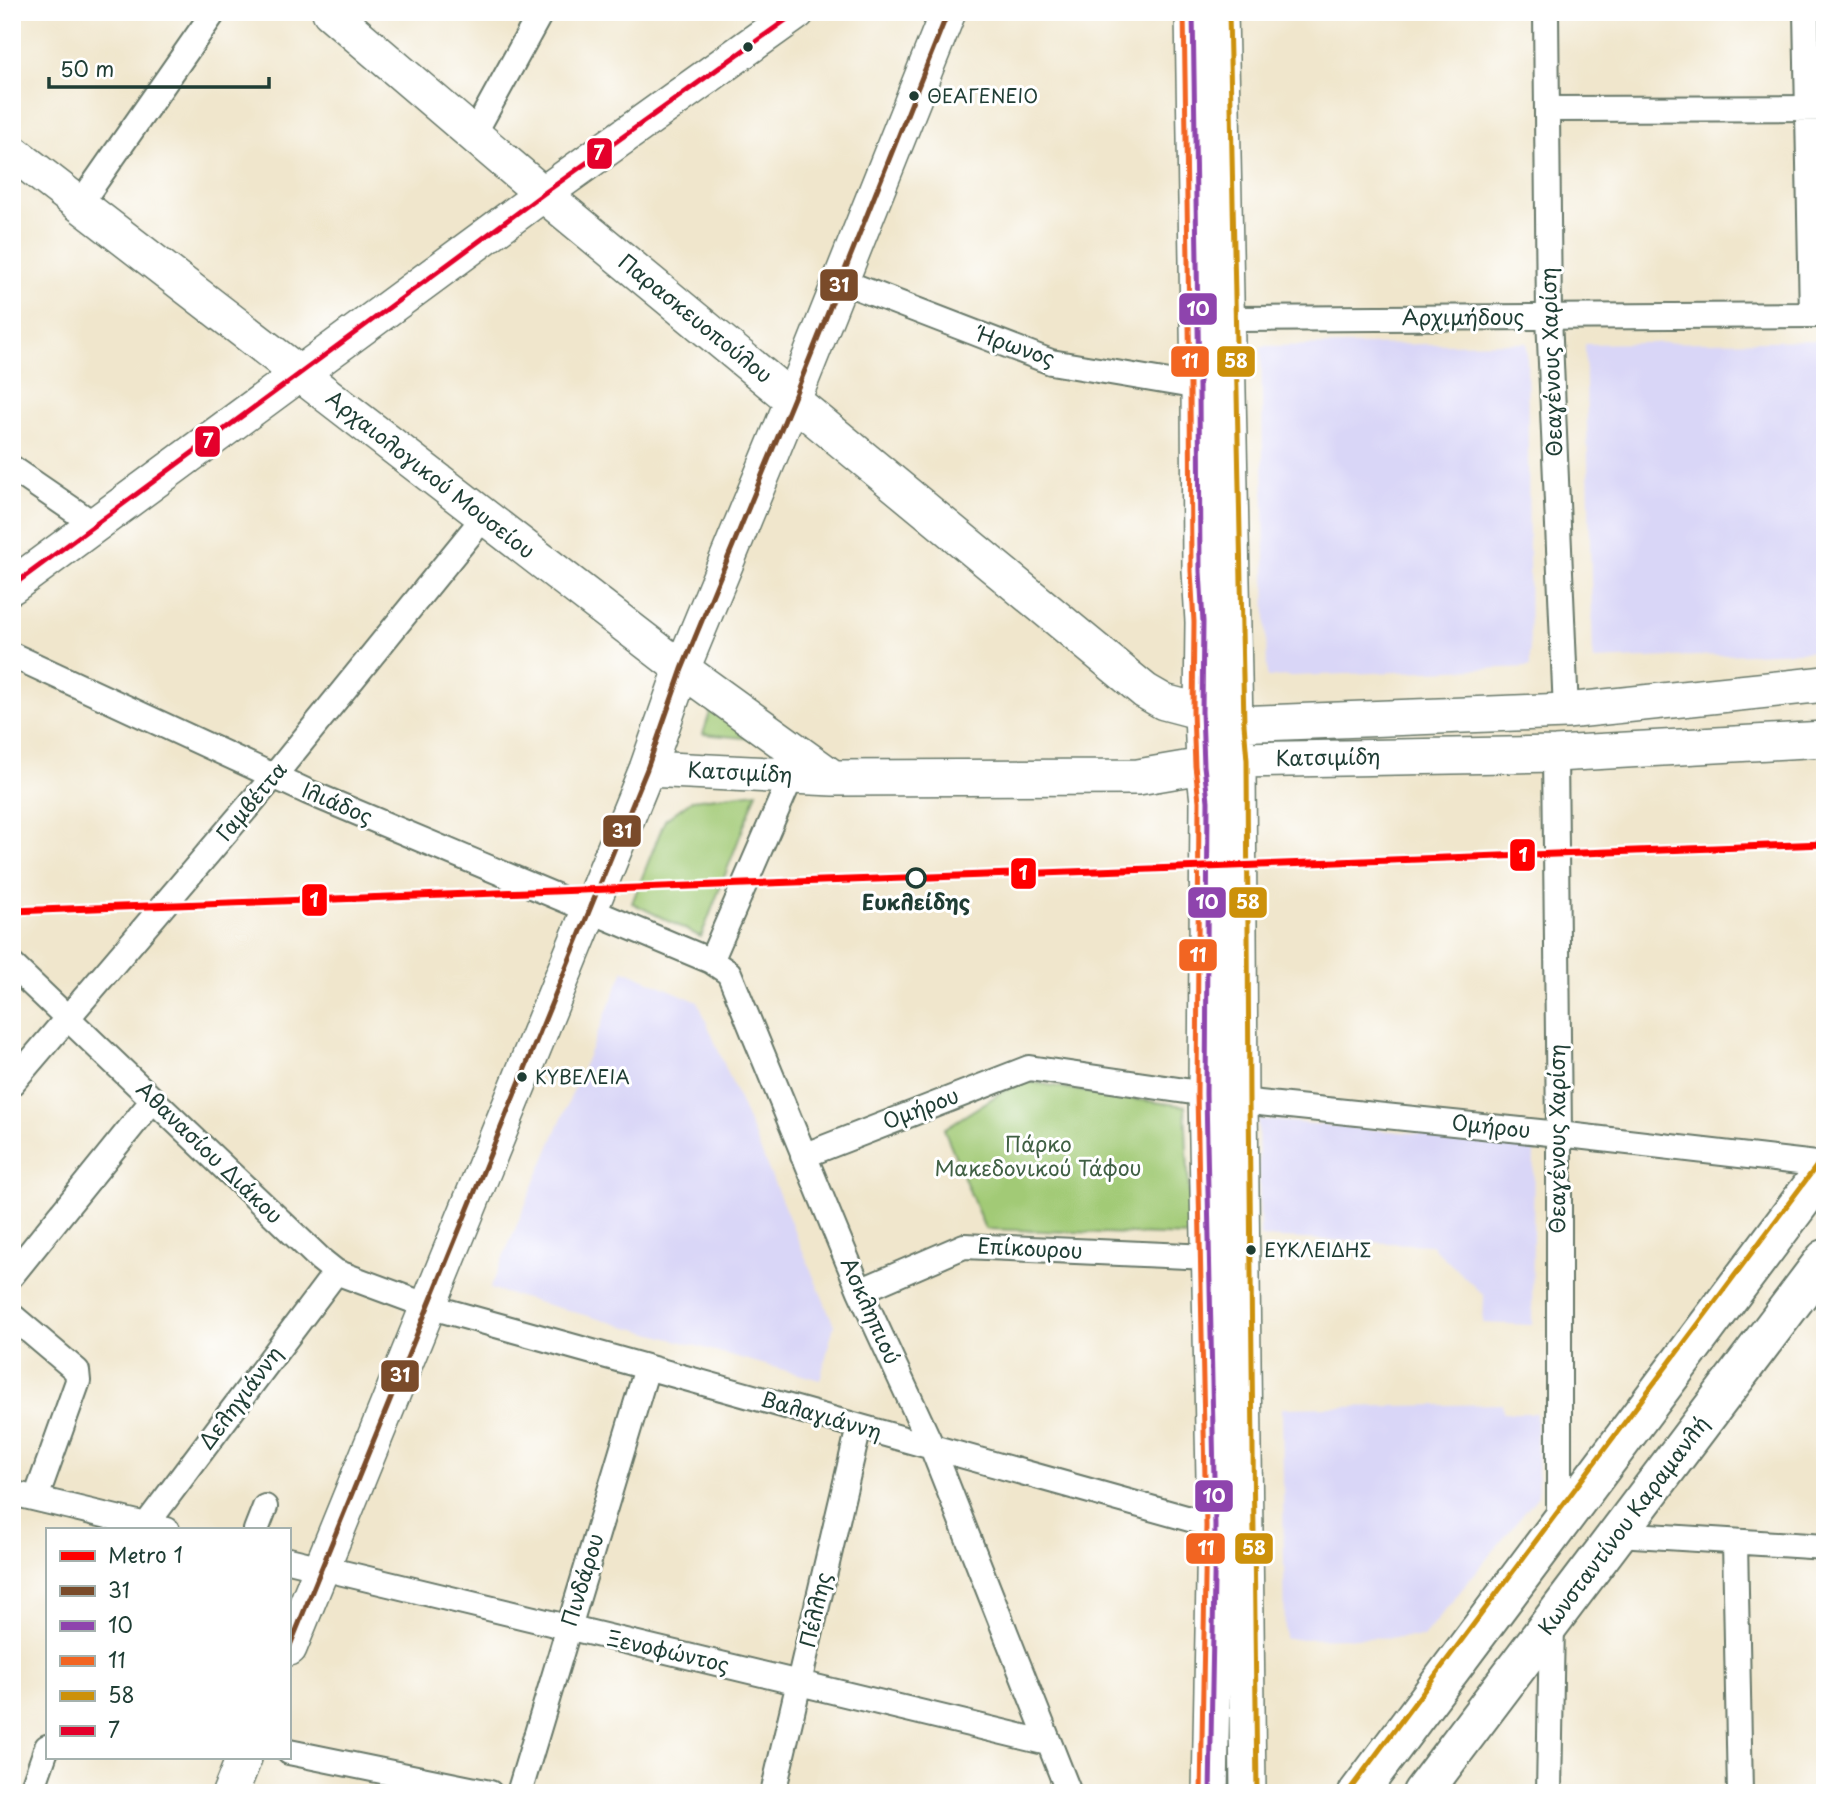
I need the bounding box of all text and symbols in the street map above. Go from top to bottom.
unlabelled marker [741,40,755,54]
scale bar [49,46,270,90]
text: 50 m [60,52,114,84]
place label: ΘΕΑΓΕΝΕΙΟ [927,81,1038,109]
marker: ΘΕΑΓΕΝΕΙΟ [907,89,921,103]
line badge: 7 [586,137,613,170]
text: 7 [594,138,605,166]
street label: Παρασκευοπούλου [612,245,780,390]
street label: Θεαγένους Χαρίση [1531,267,1569,457]
line badge: 31 [819,268,859,302]
text: 31 [829,270,849,298]
line badge: 10 [1178,292,1218,326]
text: 10 [1186,294,1210,322]
street label: Αρχιμήδους [1402,300,1524,332]
street label: Ήρωνος [971,316,1060,373]
line badge: 11 [1170,345,1210,378]
line badge: 58 [1216,345,1256,378]
text: 11 [1181,346,1199,374]
text: 58 [1224,346,1248,374]
street label: Αρχαιολογικού Μουσείου [320,382,543,565]
line badge: 7 [194,425,221,458]
text: 7 [203,426,214,454]
street label: Κατσιμίδη [1275,739,1381,773]
street label: Κατσιμίδη [687,752,793,790]
street label: Γαμβέττα [208,754,294,848]
street label: Ιλιάδος [297,773,378,831]
line badge: 31 [602,814,642,848]
text: 31 [612,816,632,844]
line badge: 1 [1509,838,1536,872]
text: 1 [1518,840,1528,868]
line badge: 1 [1010,857,1037,890]
text: 1 [1018,858,1028,886]
marker: Ευκλείδης [906,868,926,888]
line badge: 1 [301,883,328,917]
text: 1 [309,885,319,913]
place label: Ευκλείδης [862,885,970,917]
line badge: 10 [1187,886,1227,919]
line badge: 58 [1228,886,1268,919]
text: 10 [1195,887,1219,915]
text: 58 [1236,887,1260,915]
line badge: 11 [1178,938,1218,972]
text: 11 [1189,940,1207,968]
street label: Θεαγένους Χαρίση [1540,1044,1572,1234]
place label: ΚΥΒΕΛΕΙΑ [535,1062,630,1090]
marker: ΚΥΒΕΛΕΙΑ [515,1070,529,1084]
street label: Αθανασίου Διάκου [130,1073,291,1230]
street label: Ομήρου [878,1078,963,1136]
street label: Ομήρου [1450,1105,1532,1145]
park label: Πάρκο Μακεδονικού Τάφου [934,1127,1142,1183]
street label: Επίκουρου [977,1228,1084,1266]
place label: ΕΥΚΛΕΙΔΗΣ [1264,1235,1371,1263]
marker: ΕΥΚΛΕΙΔΗΣ [1244,1243,1258,1257]
street label: Ασκληπιού [834,1252,910,1369]
street label: Δεληγιάννη [190,1338,289,1455]
line badge: 31 [380,1359,420,1393]
text: 31 [390,1360,410,1388]
street label: Βαλαγιάννη [757,1382,886,1447]
street label: Κωνσταντίνου Καραμανλή [1529,1409,1716,1641]
line badge: 10 [1194,1479,1234,1513]
text: 10 [1202,1481,1226,1509]
legend [46,1528,290,1759]
street label: Πινδάρου [552,1529,610,1630]
line badge: 11 [1185,1532,1226,1565]
line badge: 58 [1234,1532,1274,1565]
text: 11 [1197,1533,1215,1561]
text: 58 [1242,1533,1266,1561]
text: Metro 1 [108,1538,183,1570]
street label: Πέλλης [790,1569,838,1650]
text: 31 [108,1573,130,1605]
text: 10 [108,1608,133,1640]
street label: Ξενοφώντος [604,1620,733,1680]
text: 11 [108,1643,126,1675]
text: 58 [108,1678,135,1710]
text: 7 [108,1713,120,1745]

